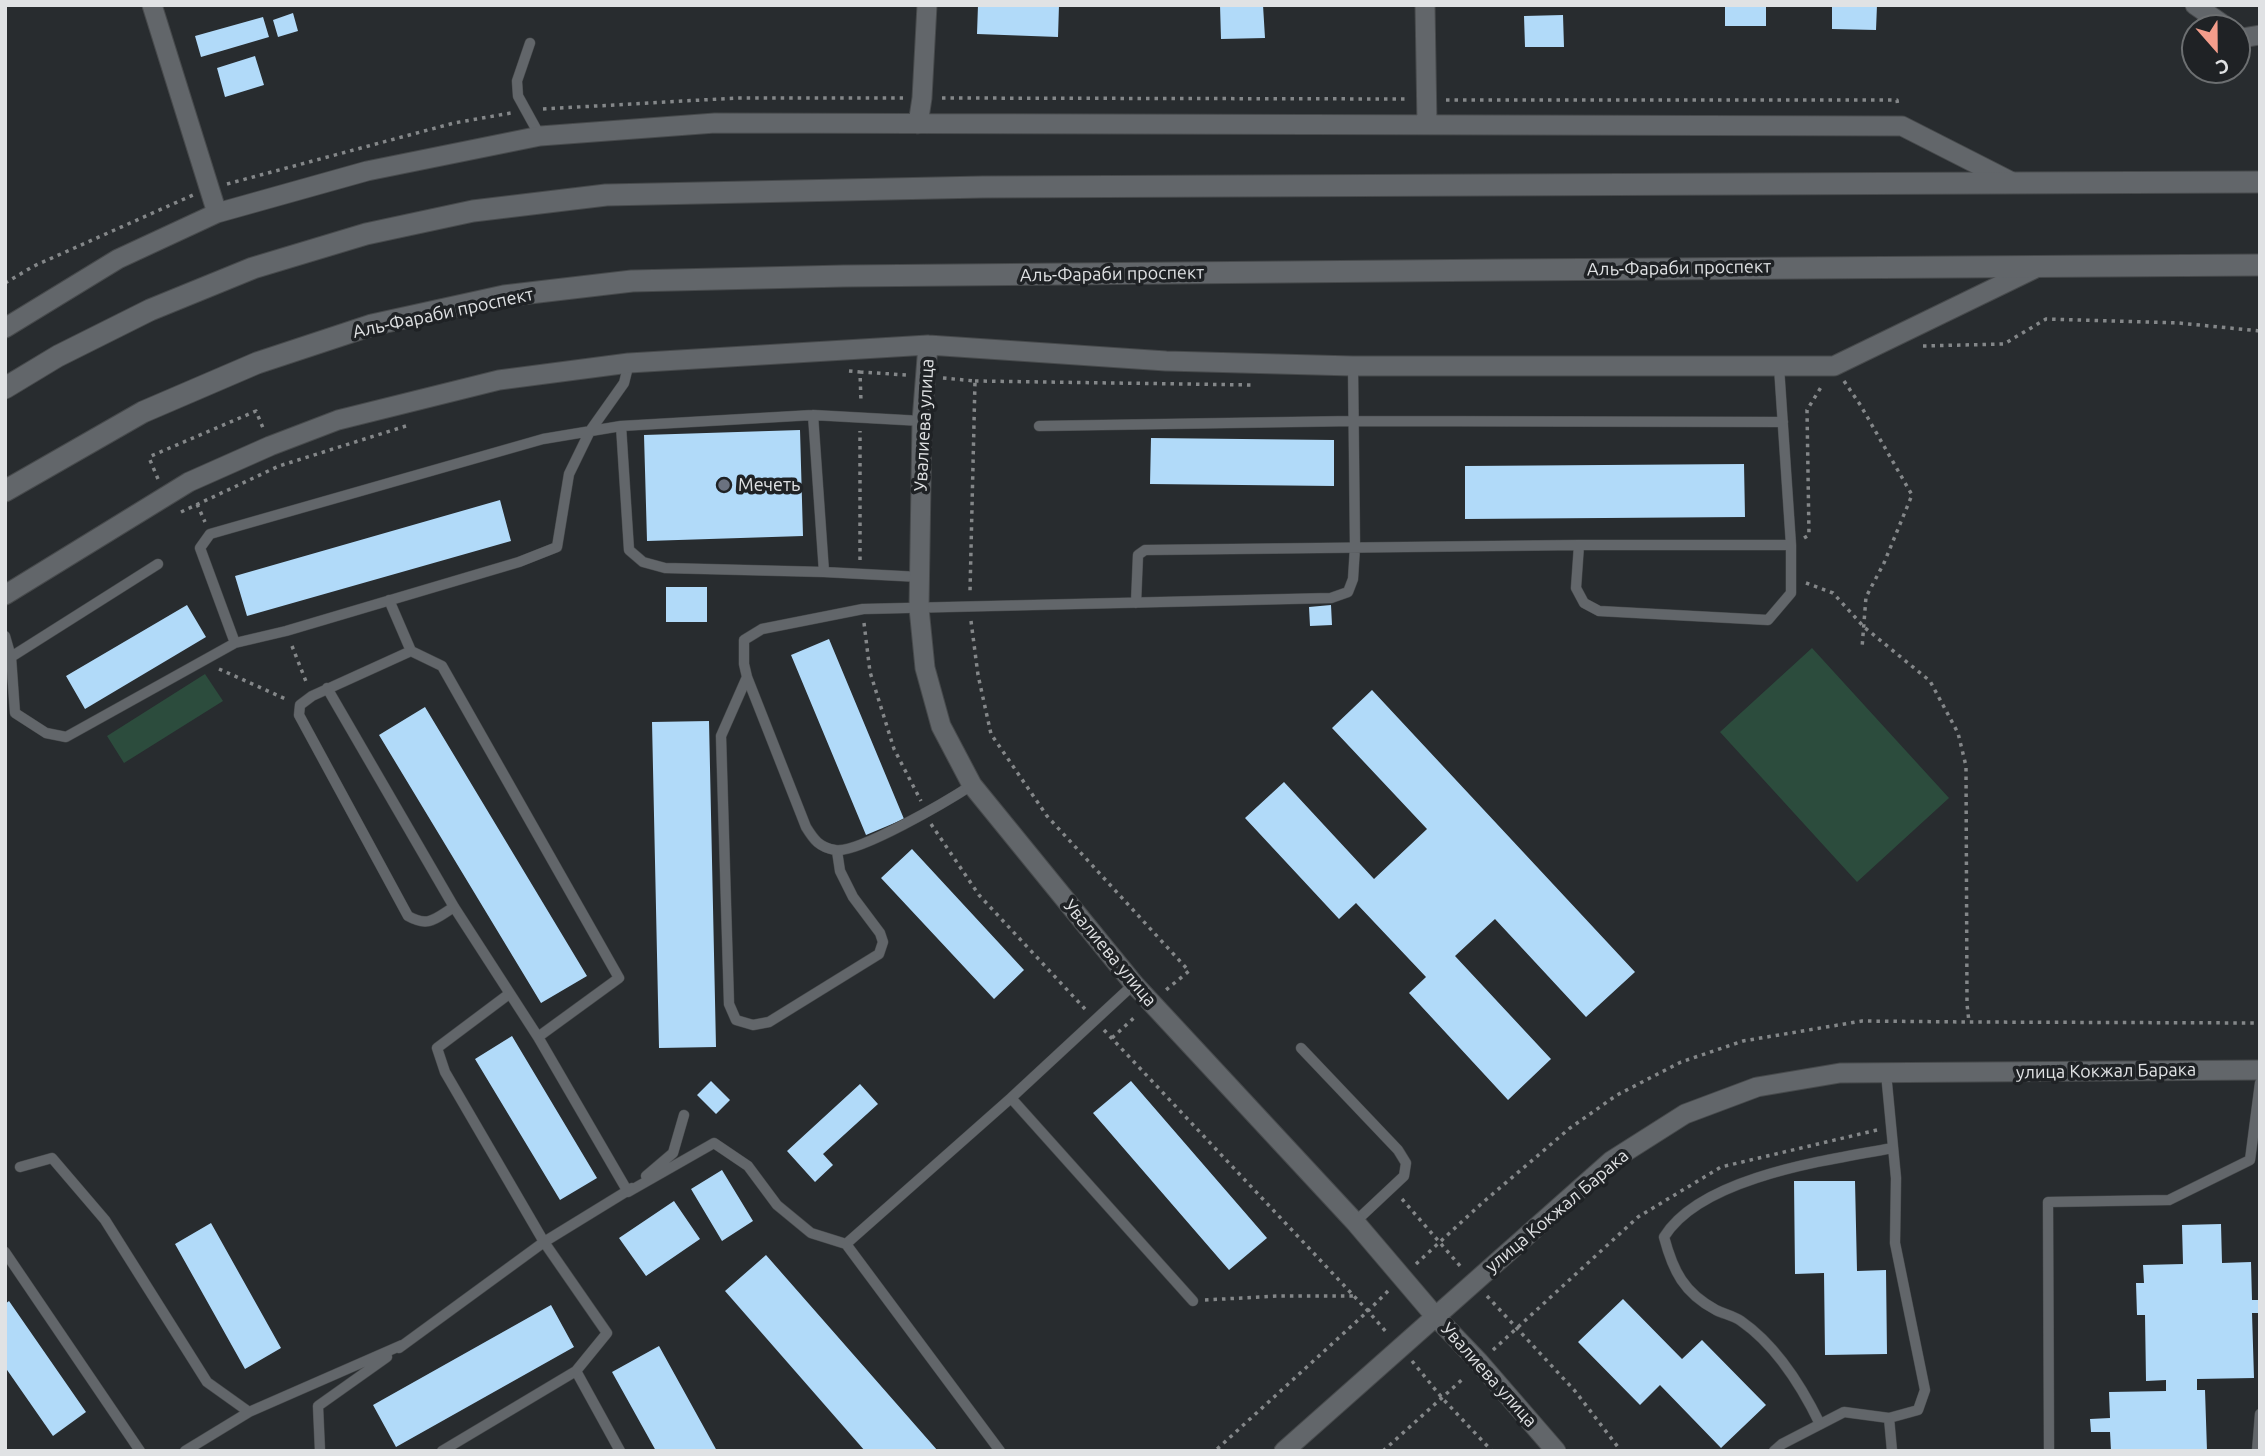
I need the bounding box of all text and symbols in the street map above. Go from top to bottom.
north arrow [2181,14,2251,84]
text: С [2213,54,2232,79]
street label: Аль-Фараби проспект [1587,256,1771,280]
street label: Аль-Фараби проспект [1020,262,1204,286]
street label: Аль-Фараби проспект [351,283,535,343]
street label: Увалиева улица [910,358,938,492]
place label: Мечеть [738,474,800,496]
marker: Мечеть [716,477,732,493]
street label: Увалиева улица [1059,895,1161,1011]
street label: улица Кокжал Барака [2016,1059,2196,1083]
street label: улица Кокжал Барака [1481,1145,1633,1277]
street label: Увалиева улица [1437,1318,1541,1432]

